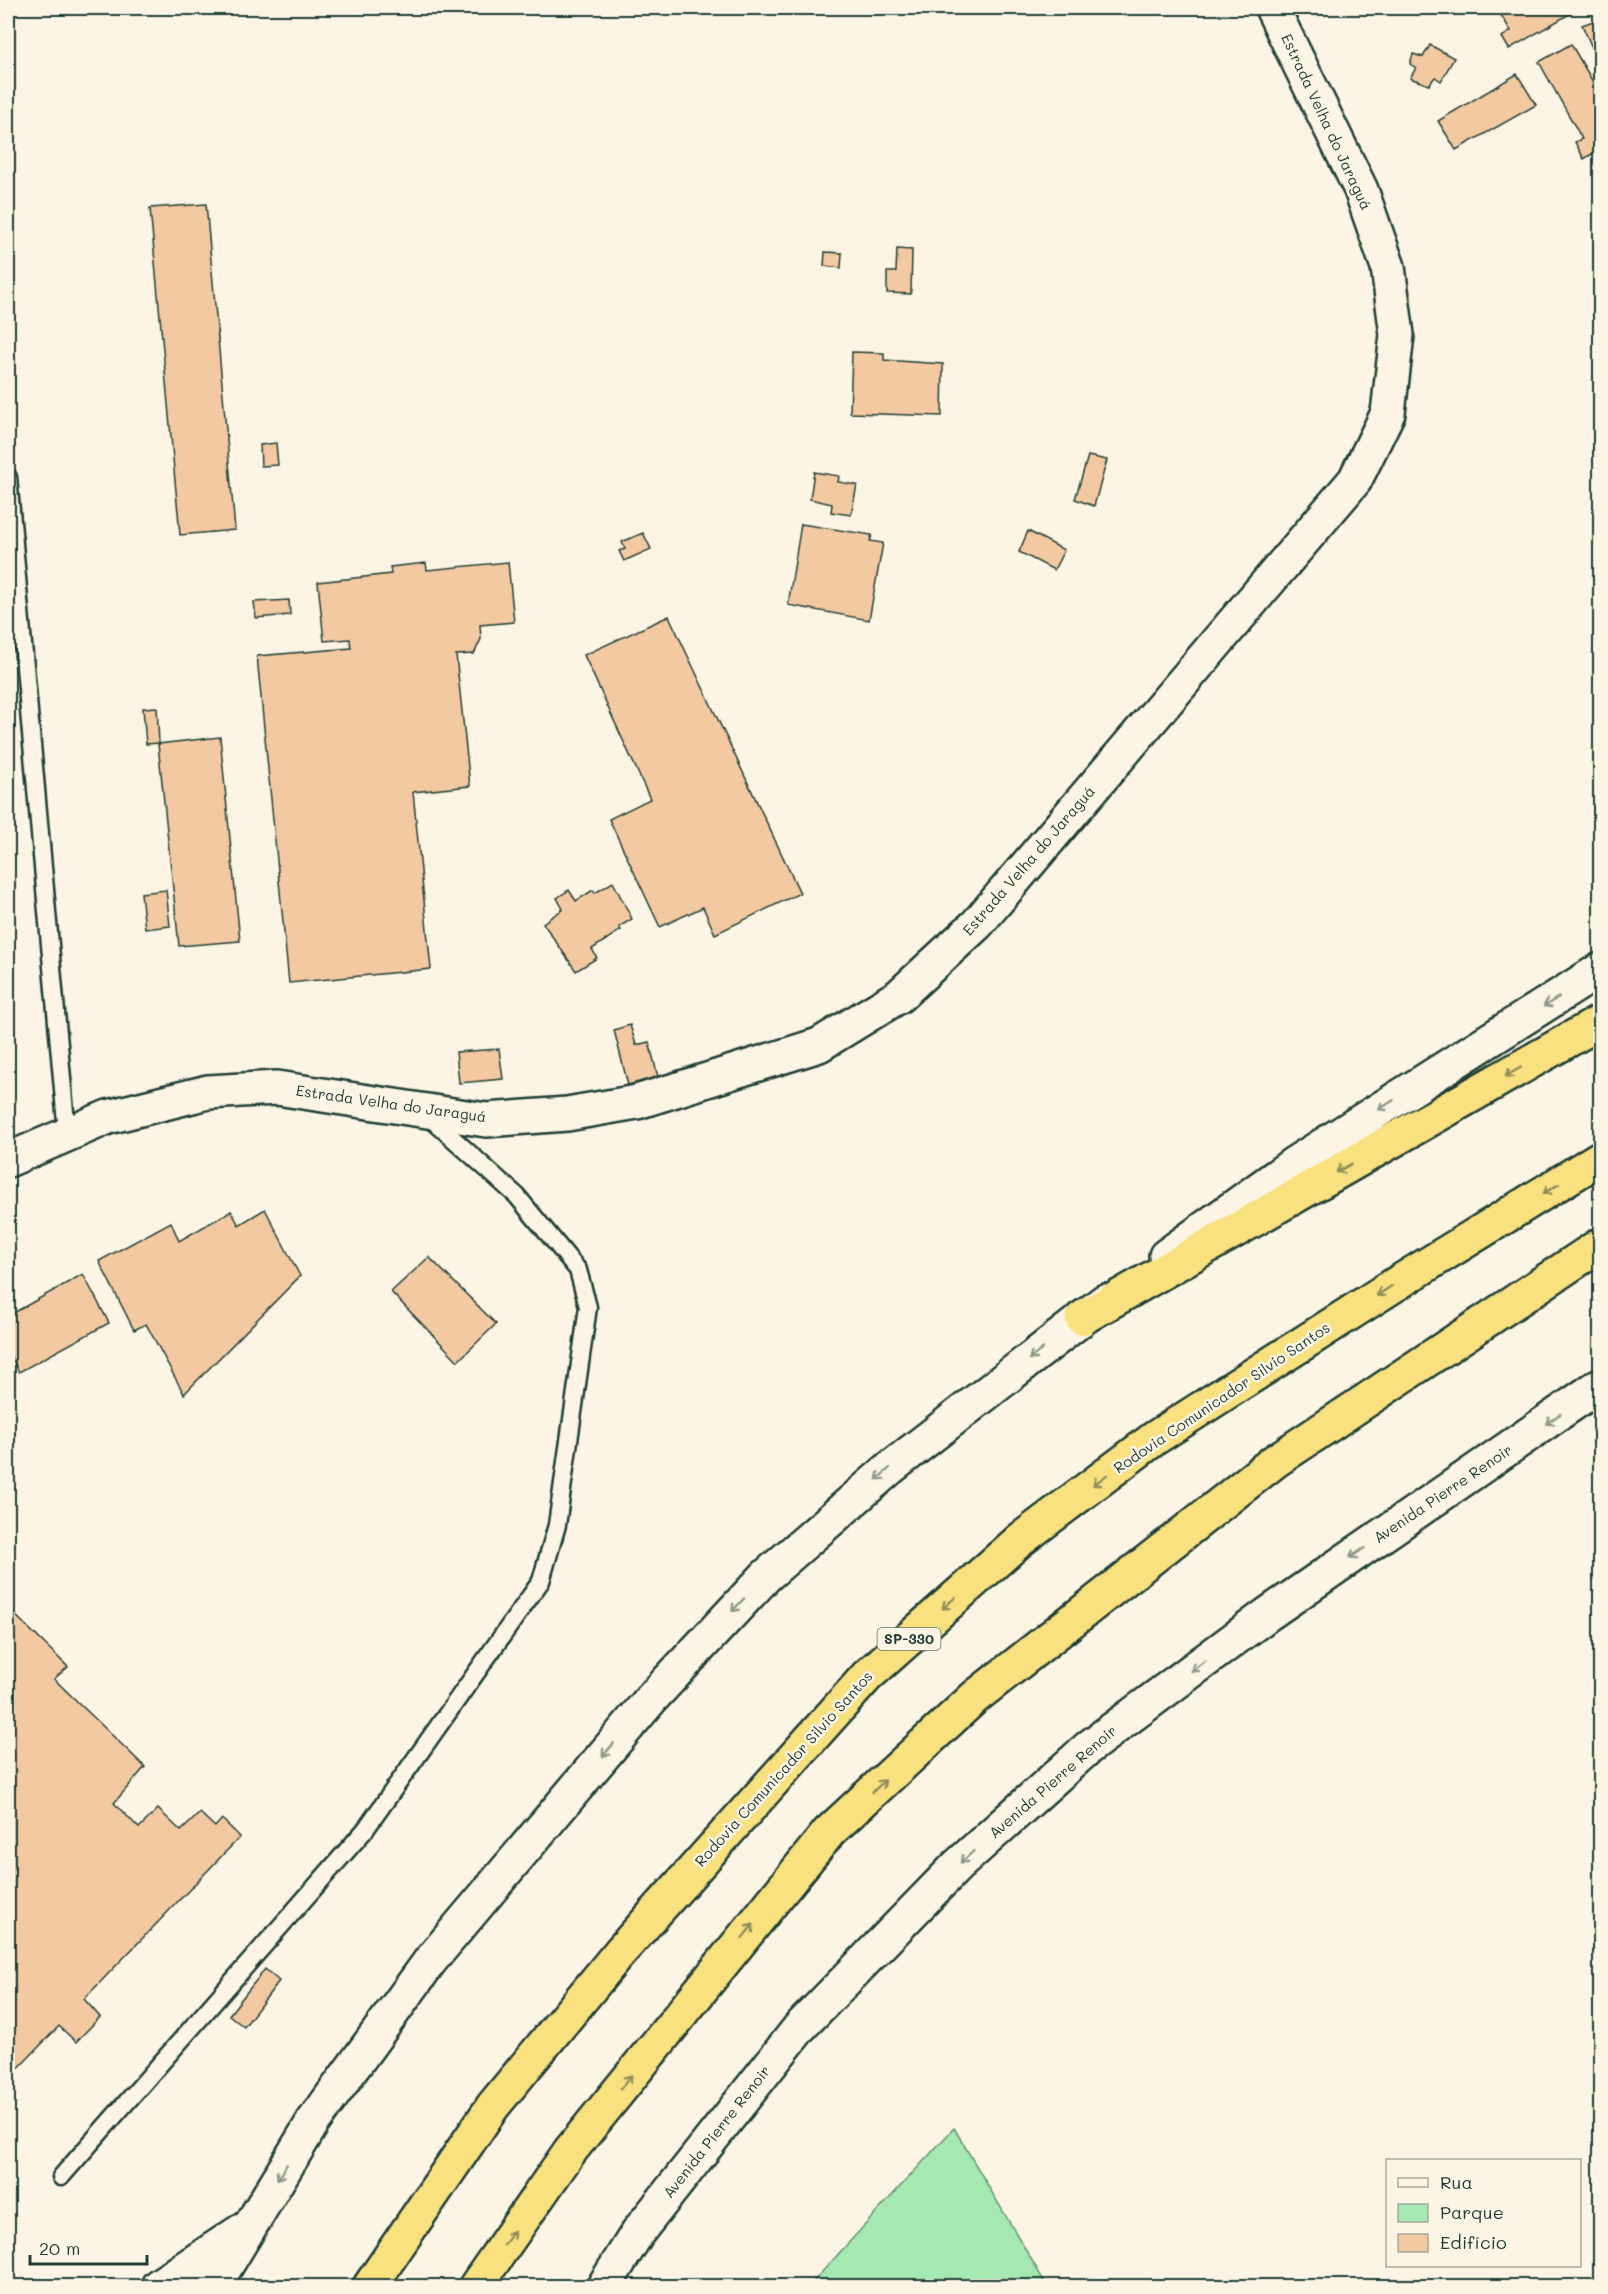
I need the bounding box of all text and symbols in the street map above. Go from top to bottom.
street label: Estrada Velha do Jaraguá [1277,30,1377,213]
street label: Estrada Velha do Jaraguá [958,781,1099,939]
one-way arrow [1543,996,1560,1008]
one-way arrow [1505,1066,1522,1078]
street label: Estrada Velha do Jaraguá [295,1080,488,1126]
one-way arrow [1378,1100,1395,1112]
one-way arrow [1336,1163,1353,1175]
one-way arrow [1543,1183,1560,1195]
one-way arrow [1376,1285,1393,1297]
street label: Rodovia Comunicador Silvio Santos [1109,1317,1334,1477]
one-way arrow [1028,1347,1044,1360]
one-way arrow [1545,1413,1561,1425]
street label: Avenida Pierre Renoir [1369,1439,1516,1547]
one-way arrow [876,1467,891,1481]
one-way arrow [1092,1474,1108,1486]
one-way arrow [1350,1547,1366,1559]
one-way arrow [942,1596,957,1610]
one-way arrow [732,1597,746,1612]
road number: SP-330 [878,1628,940,1650]
one-way arrow [1191,1660,1207,1672]
street label: Rodovia Comunicador Silvio Santos [690,1666,877,1871]
street label: Avenida Pierre Renoir [984,1720,1120,1842]
one-way arrow [601,1742,615,1757]
one-way arrow [871,1779,886,1793]
one-way arrow [960,1850,975,1864]
one-way arrow [742,1923,755,1939]
street label: Avenida Pierre Renoir [658,2061,774,2202]
one-way arrow [619,2074,632,2090]
legend [1386,2159,1581,2267]
one-way arrow [276,2163,288,2180]
text: Rua [1440,2170,1473,2194]
text: Parque [1440,2200,1504,2224]
scale bar [30,2228,147,2266]
text: Edifício [1440,2230,1507,2254]
one-way arrow [503,2231,515,2247]
text: 20 m [39,2236,80,2260]

